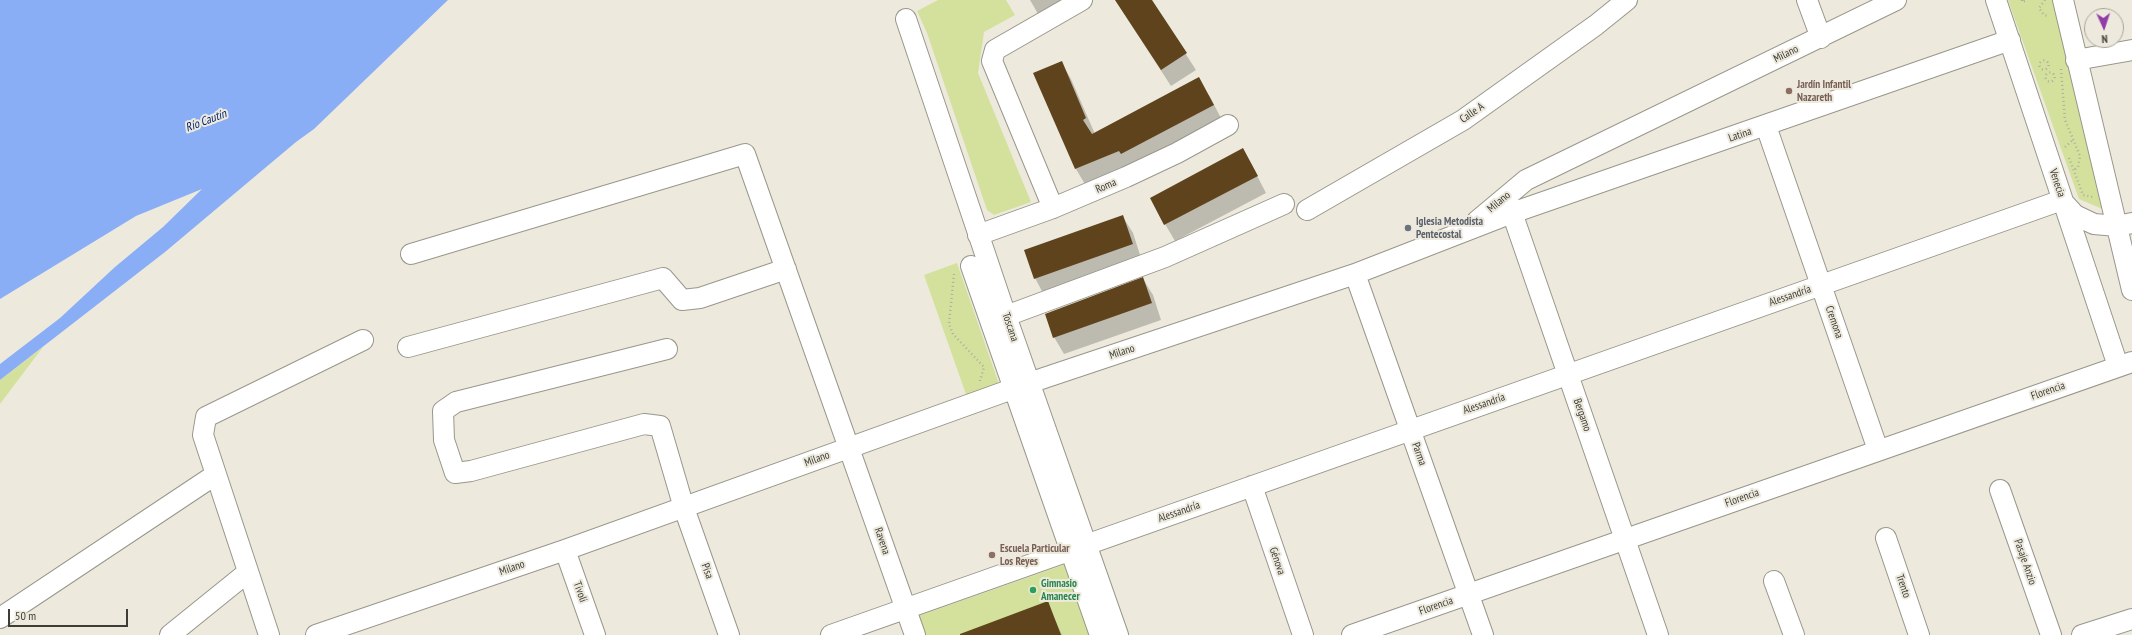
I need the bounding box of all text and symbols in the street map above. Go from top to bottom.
north arrow [2084,8,2124,48]
text: N [2101,32,2108,46]
street label: Milano [1771,42,1801,66]
place label: Jardín Infantil Nazareth [1797,78,1851,104]
marker: Jardín Infantil Nazareth [1784,86,1794,96]
street label: Calle A [1457,100,1487,126]
water label: Río Cautín [184,107,228,135]
street label: Latina [1727,125,1753,145]
street label: Venecia [2046,167,2068,199]
street label: Roma [1094,176,1118,196]
street label: Milano [1485,189,1513,215]
place label: Iglesia Metodista Pentecostal [1416,215,1483,241]
marker: Iglesia Metodista Pentecostal [1403,223,1413,233]
street label: Alessandría [1767,283,1813,309]
street label: Cremona [1822,304,1846,340]
street label: Toscana [999,311,1021,343]
street label: Milano [1108,342,1136,362]
street label: Florencia [2029,379,2067,403]
street label: Alessandría [1461,391,1507,417]
street label: Bergamo [1570,397,1594,433]
street label: Parma [1409,441,1429,467]
street label: Milano [803,448,831,470]
street label: Florencia [1723,486,1761,510]
street label: Alessandría [1156,499,1202,525]
street label: Ravena [871,526,893,556]
street label: Pasaje Anzio [2011,537,2039,587]
place label: Escuela Particular Los Reyes [1000,542,1069,568]
street label: Génova [1266,546,1288,576]
marker: Escuela Particular Los Reyes [987,550,997,560]
street label: Milano [498,558,526,578]
street label: Pisa [698,561,716,581]
street label: Trento [1893,572,1913,600]
place label: Gimnasio Amanecer [1041,577,1080,603]
street label: Tivoli [570,580,590,604]
marker: Gimnasio Amanecer [1028,585,1038,595]
street label: Florencia [1417,594,1455,618]
scale bar [10,601,130,627]
text: 50 m [15,608,36,623]

